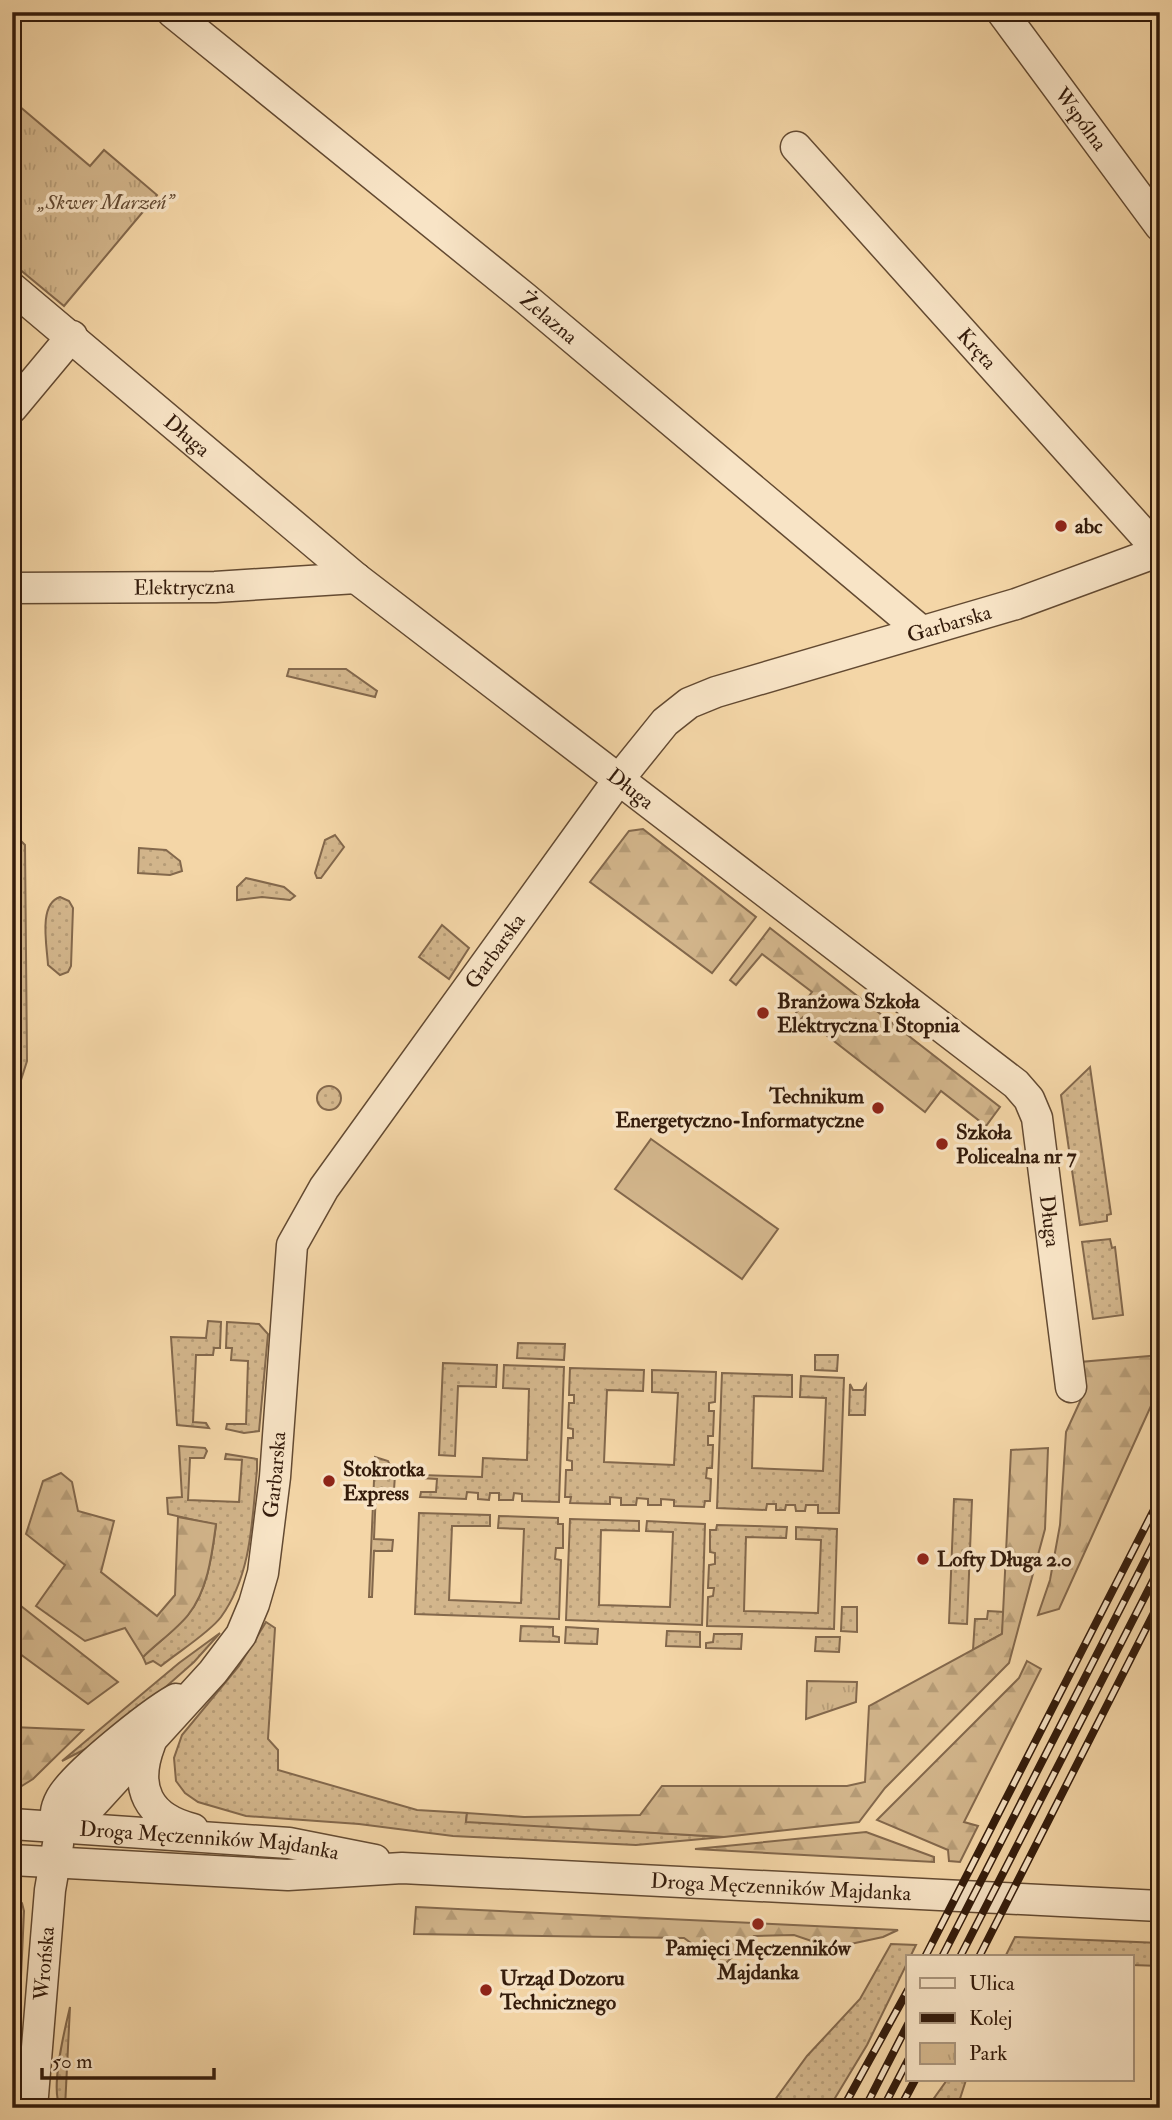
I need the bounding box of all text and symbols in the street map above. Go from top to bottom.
street label: Wspólna [1048,81,1114,156]
park label: „Skwer Marzeń” [36,189,177,216]
street label: Żelazna [514,285,584,350]
street label: Kręta [951,322,1003,375]
street label: Długa [158,408,216,463]
place label: abc [1075,513,1103,540]
marker: abc [1053,518,1069,534]
street label: Elektryczna [133,572,236,601]
street label: Garbarska [904,598,995,649]
street label: Długa [602,762,660,815]
street label: Garbarska [459,908,531,994]
place label: Branżowa Szkoła Elektryczna I Stopnia [777,988,961,1039]
marker: Branżowa Szkoła Elektryczna I Stopnia [755,1005,771,1021]
place label: Technikum Energetyczno-Informatyczne [615,1083,865,1134]
marker: Technikum Energetyczno-Informatyczne [870,1100,886,1116]
place label: Szkoła Policealna nr 7 [956,1119,1077,1170]
marker: Szkoła Policealna nr 7 [934,1136,950,1152]
street label: Długa [1033,1194,1067,1249]
street label: Garbarska [256,1430,292,1520]
place label: Stokrotka Express [343,1456,426,1507]
marker: Stokrotka Express [321,1473,337,1489]
place label: Lofty Długa 2.0 [937,1546,1072,1573]
marker: Lofty Długa 2.0 [915,1551,931,1567]
street label: Droga Męczenników Majdanka [78,1815,342,1866]
street label: Droga Męczenników Majdanka [650,1867,912,1907]
marker: Pamięci Męczenników Majdanka [750,1916,766,1932]
street label: Wrońska [27,1925,60,2002]
place label: Pamięci Męczenników Majdanka [665,1935,852,1986]
legend [906,1955,1134,2082]
place label: Urząd Dozoru Technicznego [499,1965,625,2016]
text: Ulica [969,1970,1015,1997]
marker: Urząd Dozoru Technicznego [478,1982,494,1998]
text: Kolej [969,2005,1012,2032]
scale bar [42,2036,214,2080]
text: Park [969,2040,1007,2067]
text: 50 m [52,2048,93,2075]

